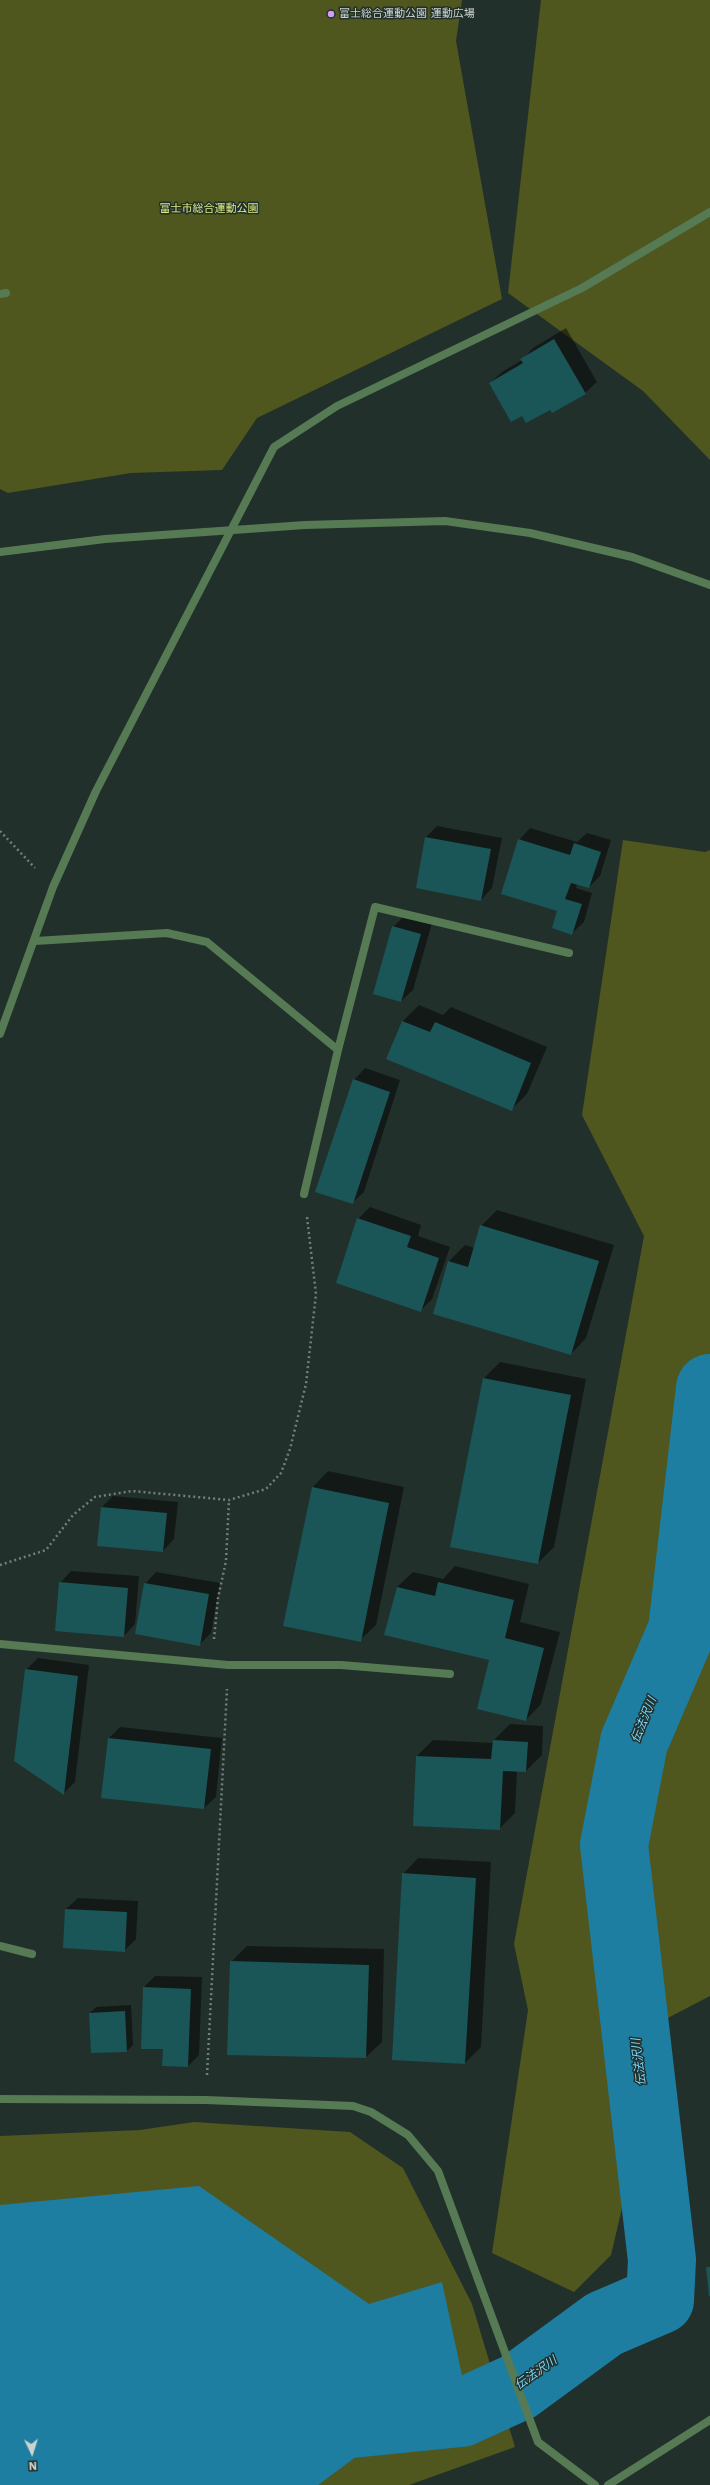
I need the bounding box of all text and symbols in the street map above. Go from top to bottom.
place label: 富士総合運動公園 運動広場 [339,7,475,21]
marker: 富士総合運動公園 運動広場 [326,9,336,19]
park label: 富士市総合運動公園 [160,202,258,216]
water label: 伝法沢川 [628,1695,660,1745]
water label: 伝法沢川 [629,2037,649,2087]
water label: 伝法沢川 [512,2353,560,2393]
north arrow [12,2433,52,2473]
text: N [28,2459,37,2472]

